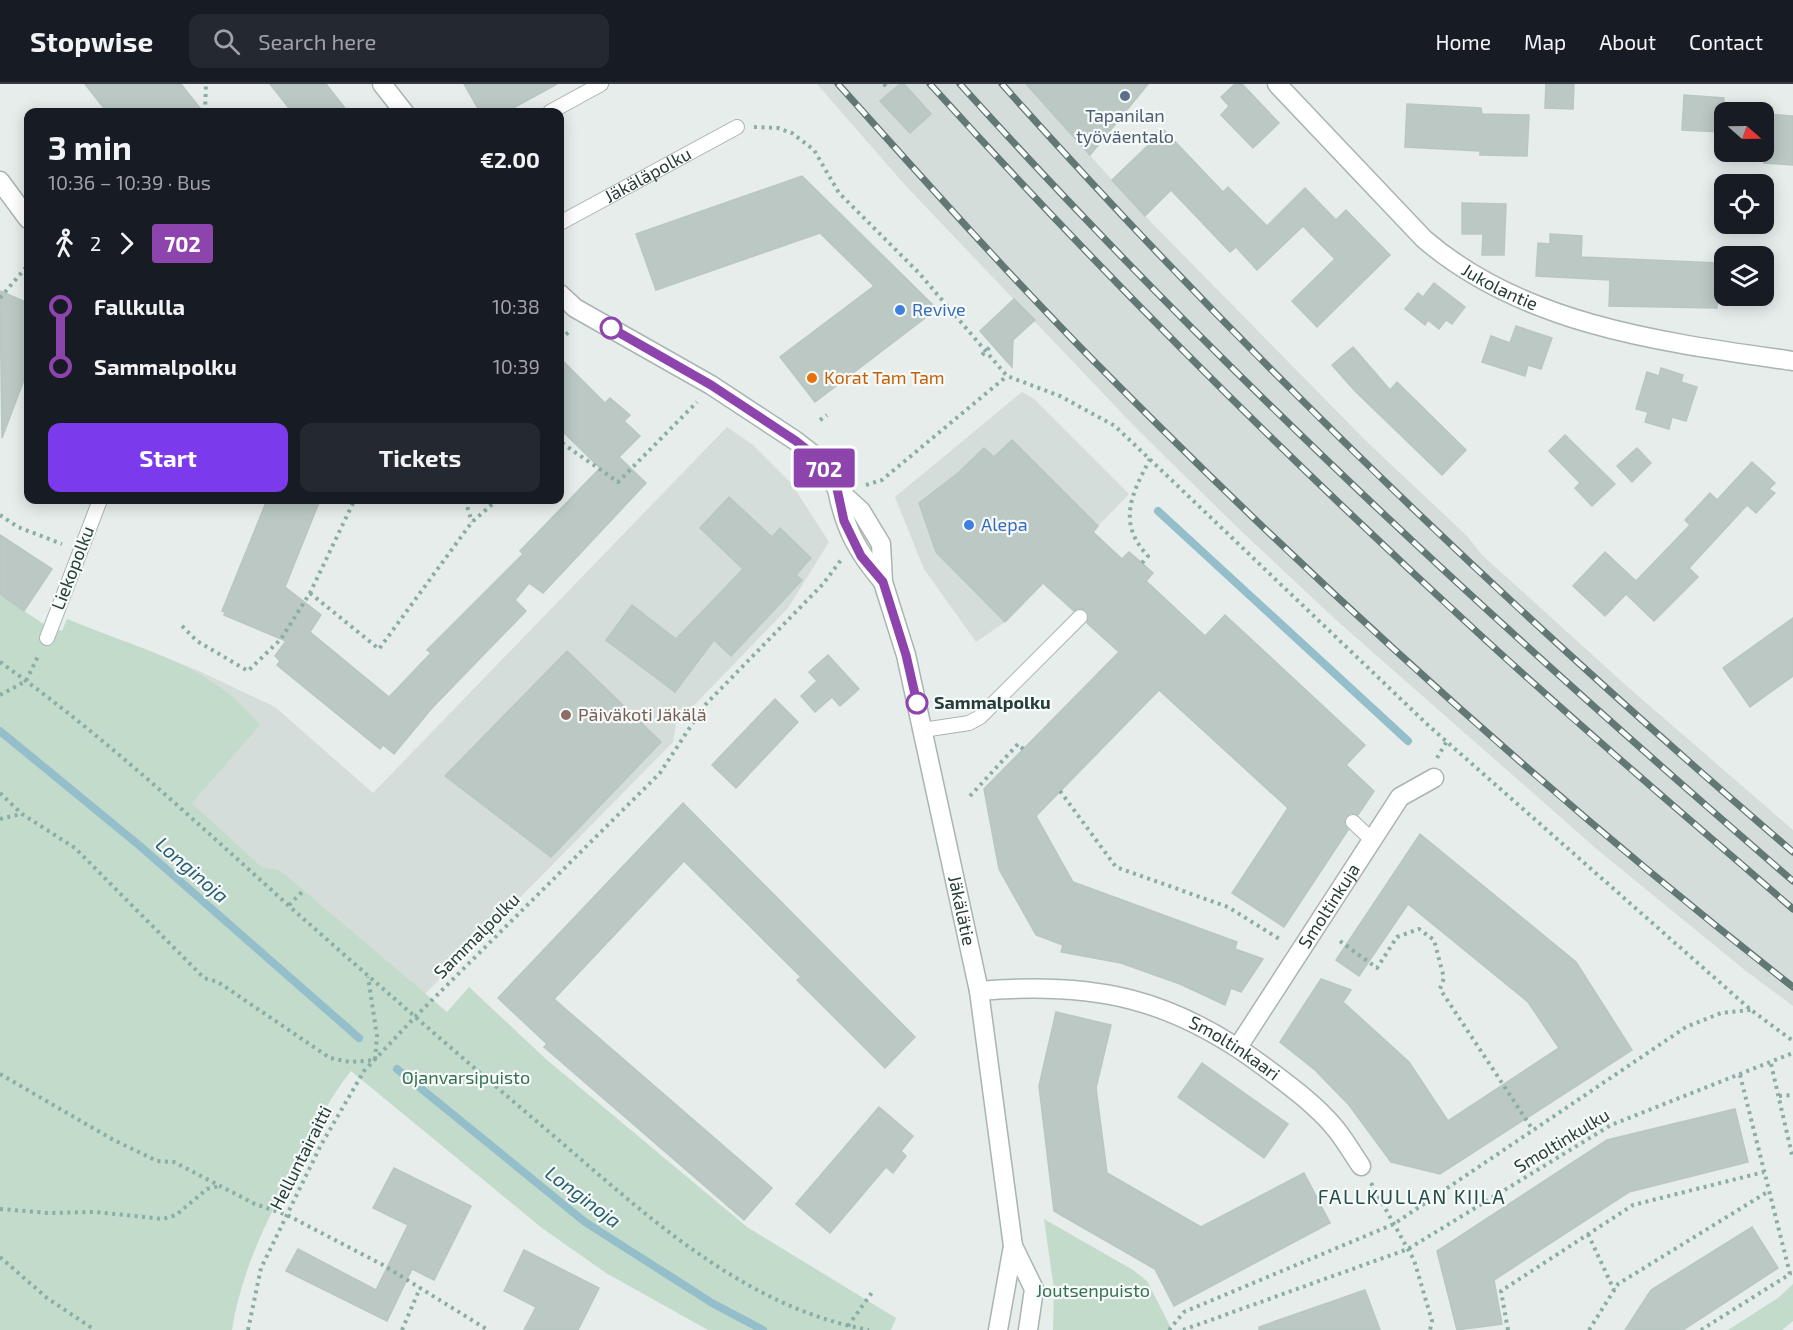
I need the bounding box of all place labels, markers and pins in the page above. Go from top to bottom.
marker: Tapanilan työväentalo [1118,89,1132,103]
place label: Tapanilan työväentalo [1076,104,1174,147]
place label: Revive [912,298,966,320]
marker: Revive [893,303,907,317]
unlabelled marker [600,317,622,339]
place label: Korat Tam Tam [824,366,945,388]
marker: Korat Tam Tam [805,371,819,385]
place label: Alepa [981,513,1028,535]
marker: Alepa [962,518,976,532]
place label: Sammalpolku [934,691,1051,713]
marker: Sammalpolku [906,692,928,714]
place label: Päiväkoti Jäkälä [578,703,707,725]
marker: Päiväkoti Jäkälä [559,708,573,722]

